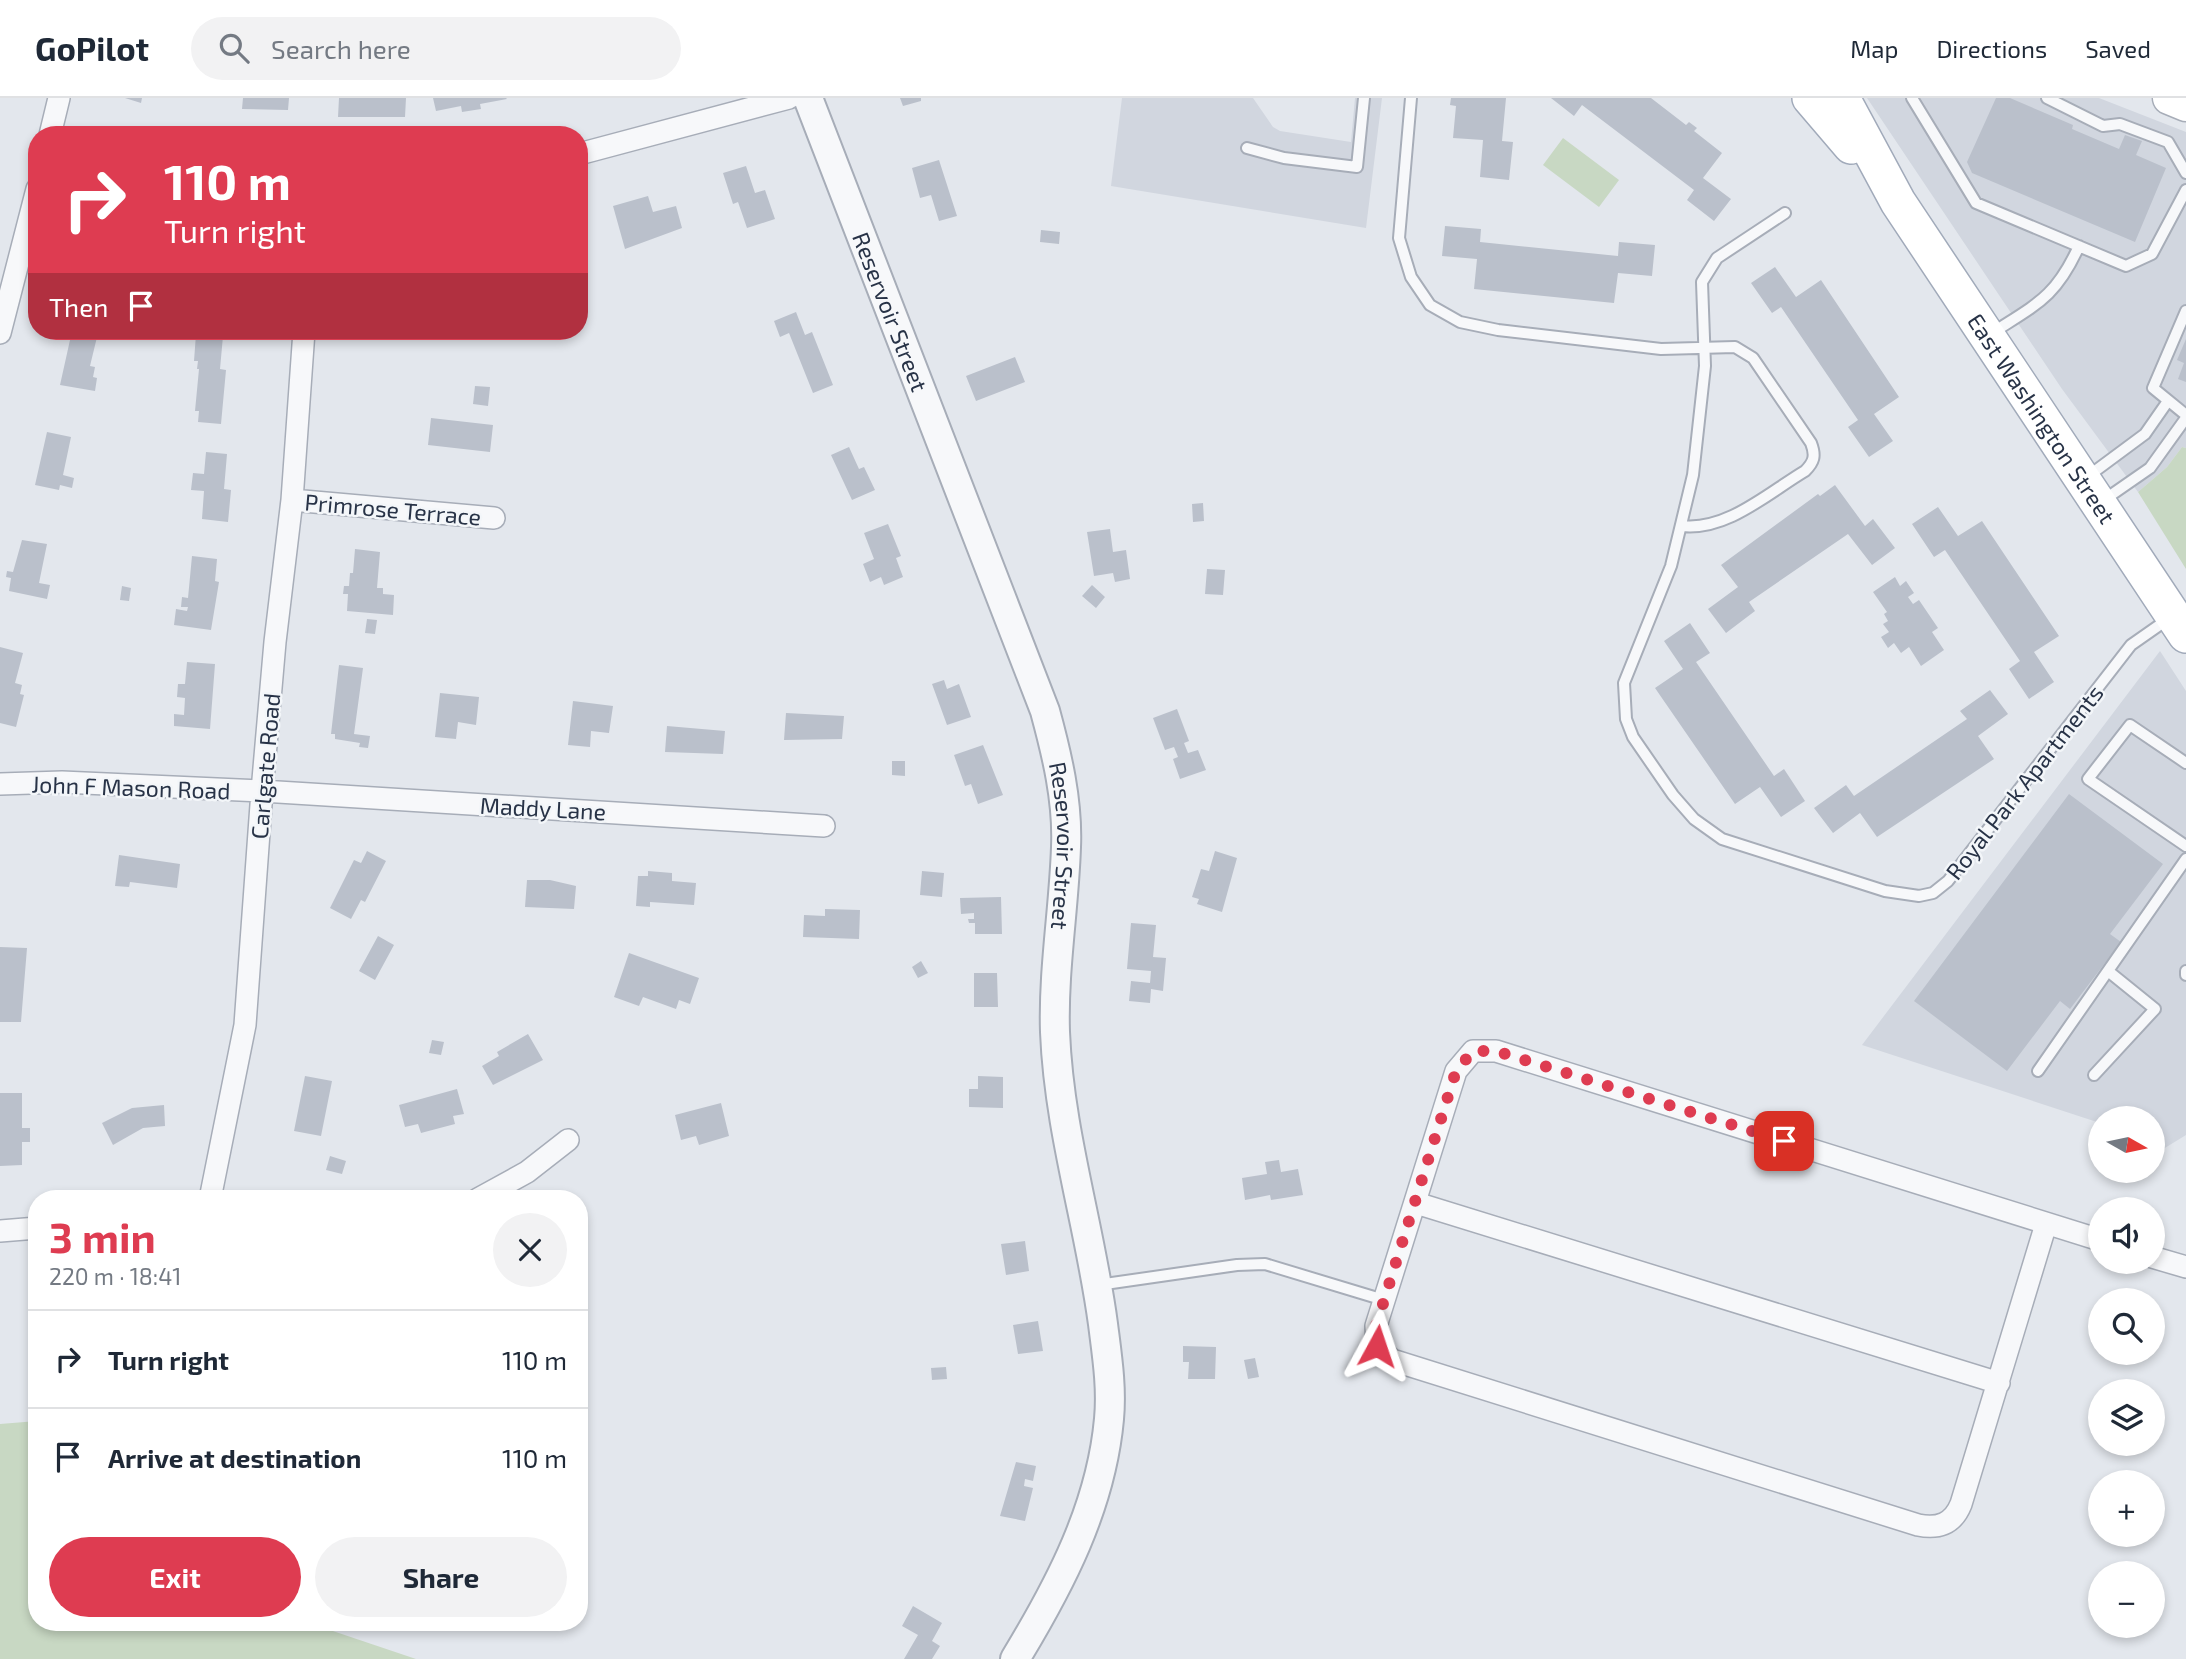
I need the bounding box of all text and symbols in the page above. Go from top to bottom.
search box [191,17,681,80]
text: GoPilot [35,28,149,68]
icon: search [215,29,253,67]
text: Search here [271,33,411,64]
text: Map [1850,34,1898,63]
text: Directions [1936,34,2047,63]
text: Saved [2085,34,2151,63]
text: 110 m [164,151,291,210]
icon: right [49,154,140,245]
text: Turn right [164,211,306,249]
street label: Reservoir Street [847,228,934,395]
icon: arrive [122,287,160,325]
text: Then [49,291,108,322]
street label: East Washington Street [1962,308,2122,529]
street label: Primrose Terrace [304,487,482,531]
street label: Royal Park Apartments [1939,679,2109,885]
street label: Carlgate Road [245,692,285,840]
street label: Reservoir Street [1044,759,1080,931]
street label: John F Mason Road [31,770,231,804]
street label: Maddy Lane [479,791,607,825]
north arrow [2088,1106,2165,1183]
map controls [2088,1106,2165,1638]
pin [1754,1111,1814,1171]
icon: arrive [1765,1122,1803,1160]
button: sound [2088,1197,2165,1274]
text: 3 min [49,1211,156,1261]
button: close [493,1213,567,1287]
text: 220 m · 18:41 [49,1262,182,1290]
button: search [2088,1288,2165,1365]
position arrow [1340,1309,1414,1383]
icon: right [49,1340,87,1378]
text: Turn right [108,1344,229,1375]
text: 110 m [502,1344,567,1375]
button: layers [2088,1379,2165,1456]
icon: arrive [49,1438,87,1476]
text: Arrive at destination [108,1442,361,1473]
text: 110 m [502,1442,567,1473]
button: + [2088,1470,2165,1547]
button: Exit [49,1537,301,1617]
button: Share [315,1537,567,1617]
button: − [2088,1561,2165,1638]

